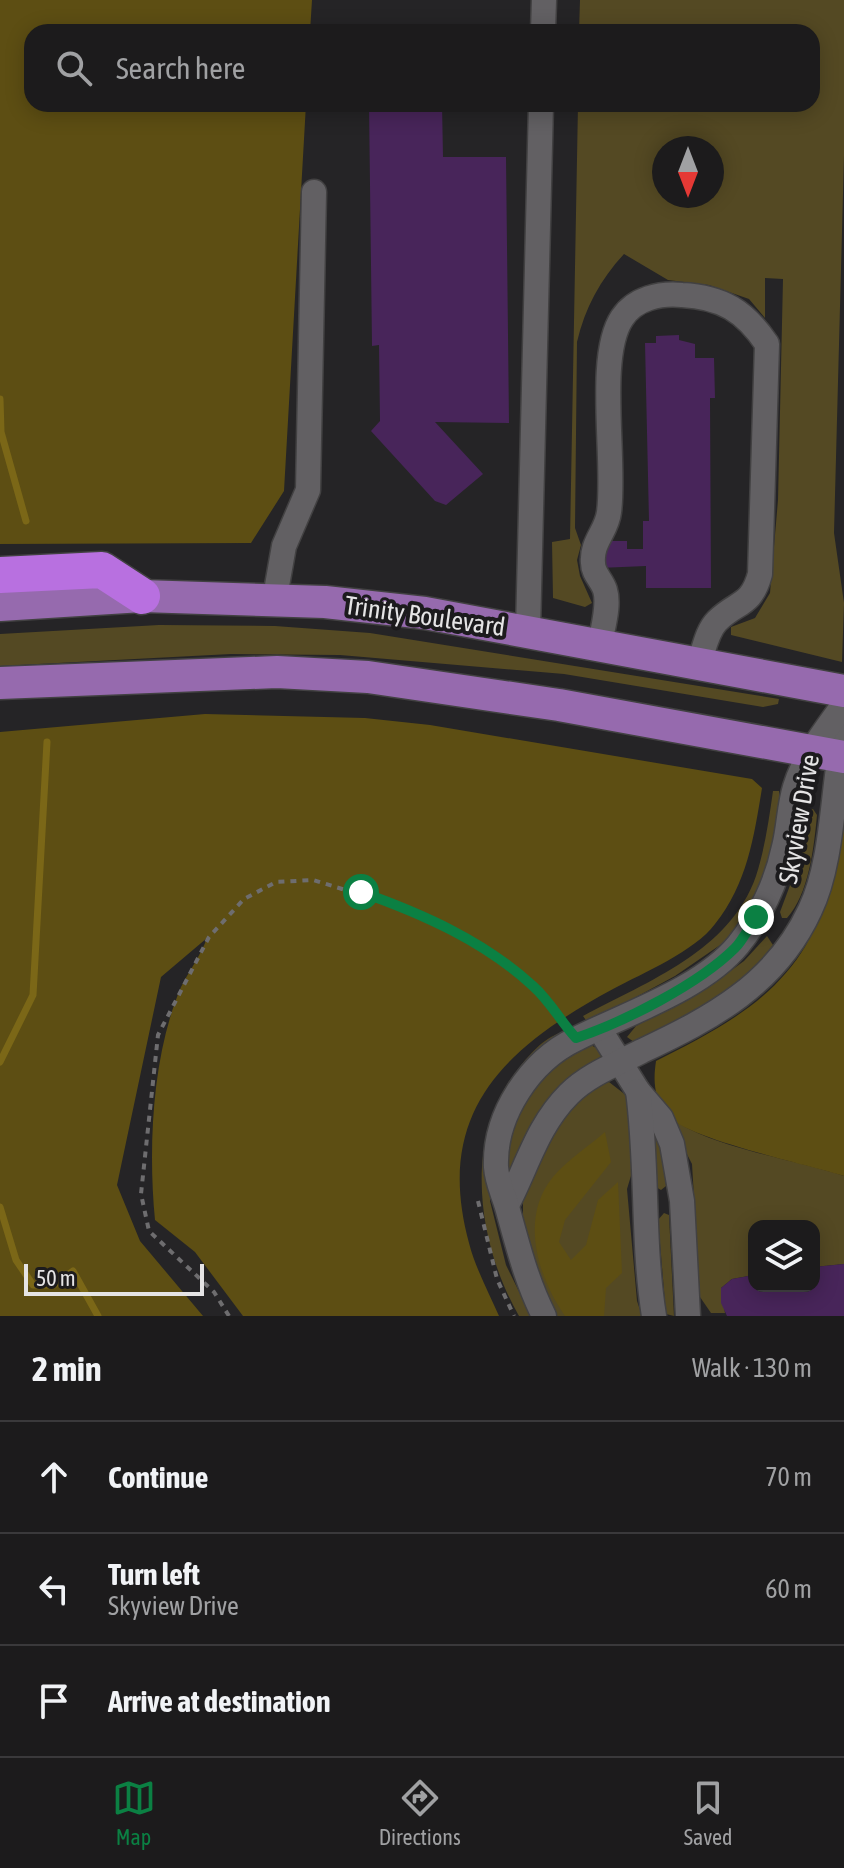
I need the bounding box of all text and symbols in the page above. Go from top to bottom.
search box [24,24,820,112]
icon: search [52,46,96,90]
text: Search here [116,51,245,85]
north arrow [652,136,724,208]
street label: Trinity Boulevard [343,590,507,642]
street label: Skyview Drive [773,752,825,886]
route start [343,874,379,910]
route end [738,899,774,935]
map controls [748,1220,820,1292]
button: layers [748,1220,820,1292]
scale bar [24,1260,204,1296]
text: 50 m [36,1265,76,1291]
text: 2 min [32,1349,101,1388]
text: Walk · 130 m [692,1353,812,1383]
icon: ahead [32,1455,76,1499]
text: Continue [108,1460,208,1494]
text: 70 m [765,1462,812,1492]
text: Turn left [108,1557,200,1591]
icon: left [32,1567,76,1611]
text: 60 m [765,1574,812,1604]
text: Skyview Drive [108,1591,239,1621]
icon: arrive [32,1679,76,1723]
text: Arrive at destination [108,1684,330,1718]
tab: Map [112,1776,156,1850]
tab: Directions [379,1776,461,1850]
tab: Saved [684,1776,732,1850]

